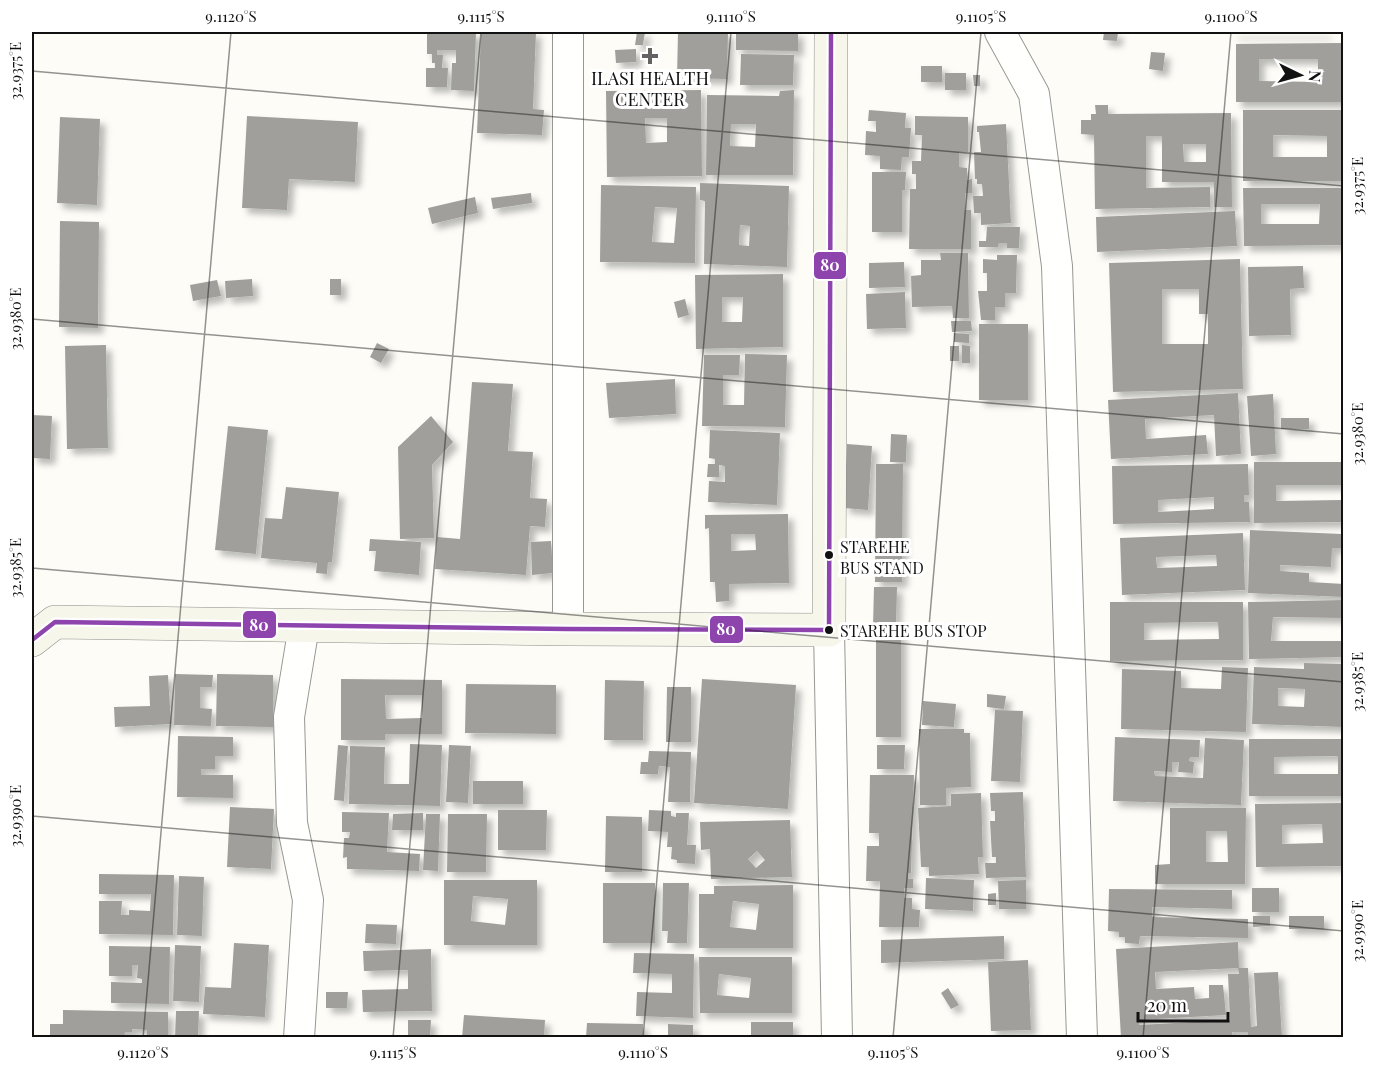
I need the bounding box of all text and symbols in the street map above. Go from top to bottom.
text: 9.1120°S [205,6,257,26]
text: 9.1115°S [457,6,505,26]
text: 9.1110°S [706,6,756,26]
text: 9.1105°S [956,6,1006,26]
text: 9.1100°S [1204,6,1258,26]
text: 32.9375°E [5,42,25,100]
north arrow [1270,45,1330,105]
marker: ILASI HEALTH CENTER [641,47,659,65]
place label: ILASI HEALTH CENTER [591,66,709,111]
text: N [1304,70,1326,83]
text: 32.9375°E [1347,157,1367,215]
line badge: 80 [813,251,847,280]
text: 80 [820,254,840,275]
text: 32.9380°E [5,288,25,350]
text: 32.9380°E [1347,403,1367,465]
place label: STAREHE BUS STAND [840,536,924,578]
text: 32.9385°E [5,538,25,598]
marker: STAREHE BUS STAND [823,549,835,561]
line badge: 80 [242,610,277,639]
text: 80 [249,614,269,635]
line badge: 80 [709,615,744,644]
text: 80 [716,618,736,639]
place label: STAREHE BUS STOP [840,620,987,641]
marker: STAREHE BUS STOP [823,624,835,636]
text: 32.9385°E [1347,652,1367,712]
text: 32.9390°E [5,785,25,847]
text: 32.9390°E [1347,900,1367,962]
scale bar [1138,985,1228,1023]
text: 20 m [1147,993,1187,1017]
text: 9.1120°S [117,1042,169,1062]
text: 9.1115°S [369,1042,417,1062]
text: 9.1110°S [618,1042,668,1062]
text: 9.1105°S [868,1042,918,1062]
text: 9.1100°S [1116,1042,1170,1062]

